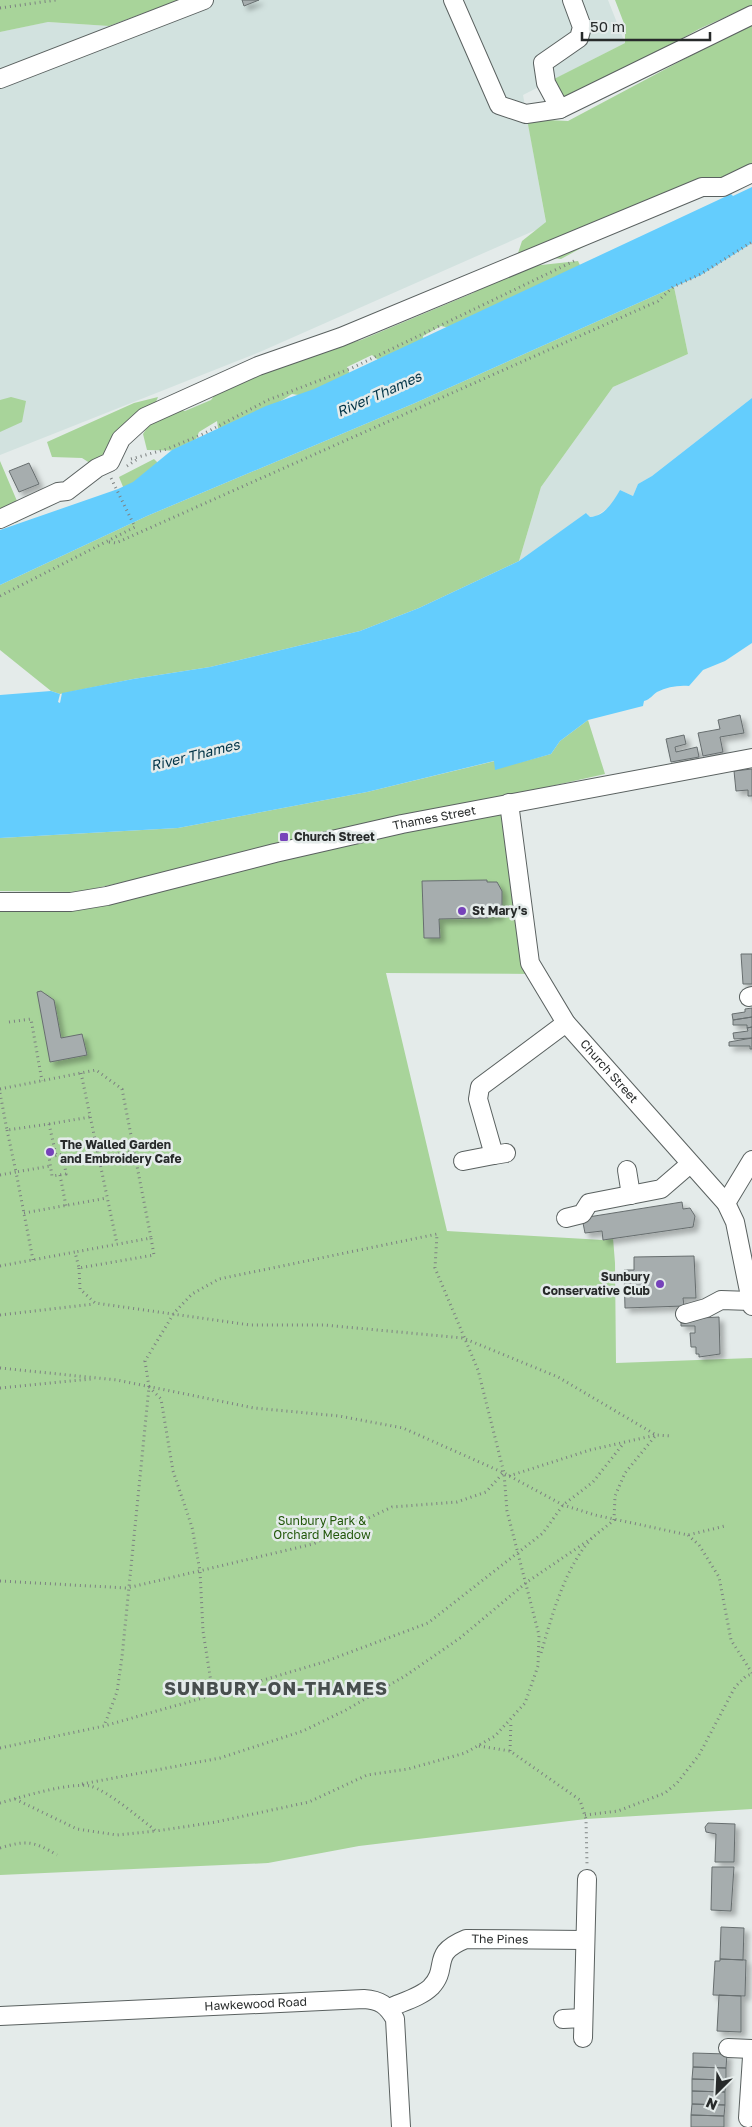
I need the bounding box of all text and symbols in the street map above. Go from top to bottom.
scale bar [582,10,710,42]
text: 50 m [590,17,625,35]
water label: River Thames [334,367,424,420]
water label: River Thames [149,735,242,774]
street label: Thames Street [391,802,477,833]
place label: Church Street [294,829,375,844]
marker: Church Street [278,831,290,843]
place label: St Mary's [472,903,528,918]
marker: St Mary's [456,905,468,917]
street label: Church Street [577,1036,642,1106]
place label: The Walled Garden and Embroidery Cafe [60,1137,181,1166]
marker: The Walled Garden and Embroidery Cafe [44,1146,56,1158]
place label: Sunbury Conservative Club [542,1269,651,1298]
marker: Sunbury Conservative Club [654,1278,666,1290]
park label: Sunbury Park & Orchard Meadow [273,1513,371,1542]
district label: SUNBURY-ON-THAMES [164,1677,388,1699]
street label: The Pines [472,1931,528,1947]
street label: Hawkewood Road [204,1994,307,2013]
north arrow [692,2067,742,2117]
text: N [703,2094,720,2114]

